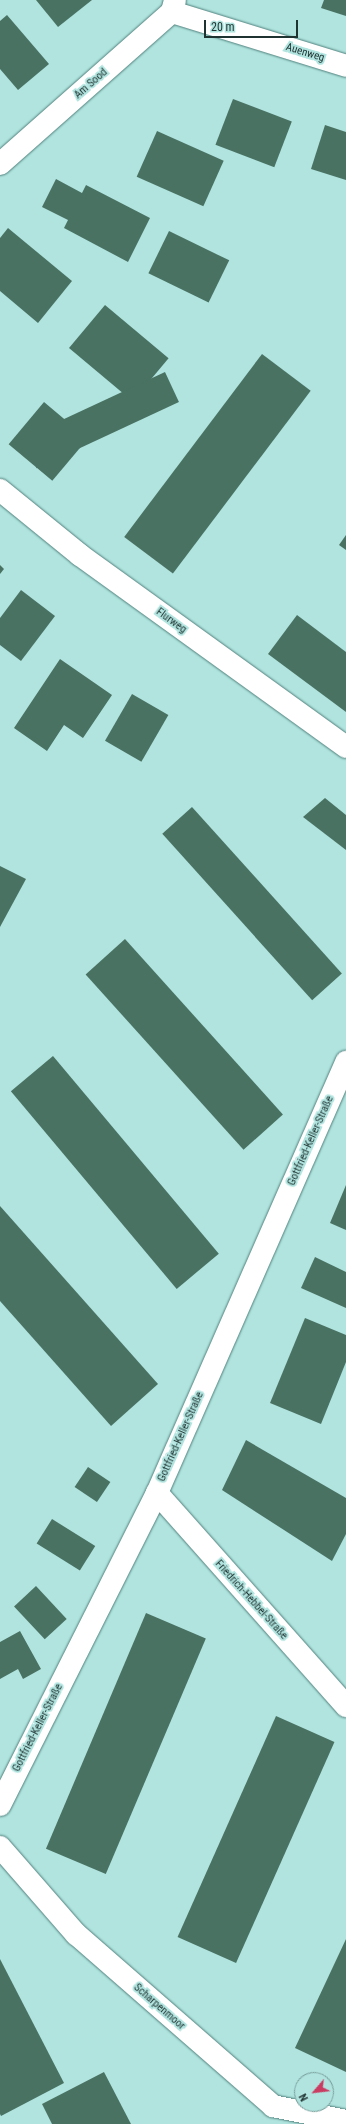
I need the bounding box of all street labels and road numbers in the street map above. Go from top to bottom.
street label: Auenweg [284,41,326,65]
street label: Am Sood [72,66,110,102]
street label: Flurweg [153,606,189,636]
street label: Gottfried-Keller-Straße [285,1094,337,1188]
street label: Gottfried-Keller-Straße [155,1390,207,1484]
street label: Friedrich-Hebbel-Straße [212,1558,290,1642]
street label: Gottfried-Keller-Straße [10,1682,66,1774]
street label: Scharpenmoor [131,1981,187,2033]

